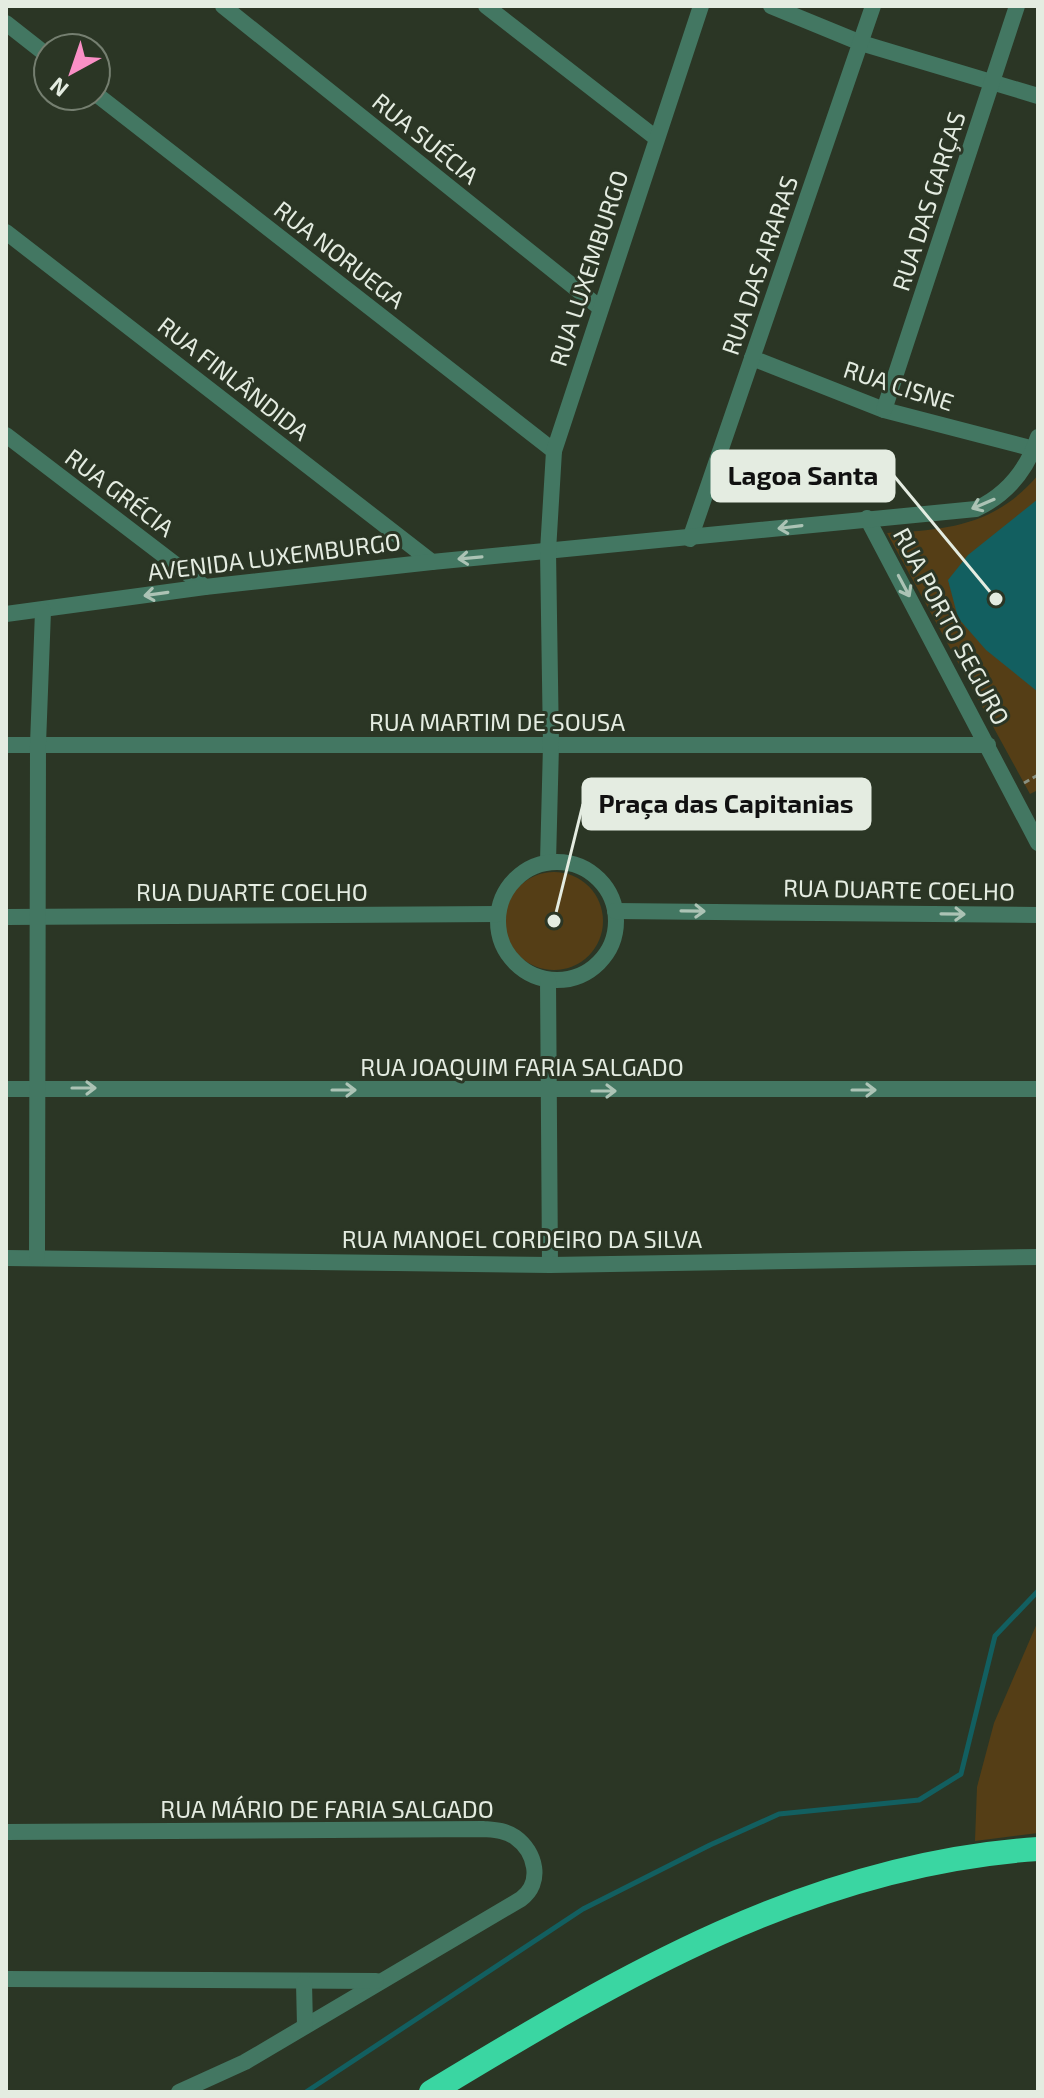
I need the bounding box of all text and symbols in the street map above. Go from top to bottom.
north arrow [32,32,112,112]
text: N [44,73,73,103]
street label: RUA SUÉCIA [367,86,485,190]
street label: RUA DAS GARÇAS [885,108,972,295]
street label: RUA LUXEMBURGO [543,166,633,370]
street label: RUA DAS ARARAS [715,172,803,358]
street label: RUA NORUEGA [269,194,411,314]
street label: RUA FINLÂNDIDA [153,310,315,446]
street label: RUA CISNE [840,354,958,416]
street label: RUA GRÉCIA [60,442,180,542]
callout: Lagoa Santa [712,451,894,501]
text: Lagoa Santa [728,459,878,490]
one-way arrow [971,498,995,513]
one-way arrow [778,520,803,535]
street label: RUA PORTO SEGURO [888,523,1016,729]
street label: AVENIDA LUXEMBURGO [146,526,402,586]
one-way arrow [457,551,484,566]
one-way arrow [896,574,912,598]
one-way arrow [144,587,169,602]
street label: RUA MARTIM DE SOUSA [369,707,625,736]
callout: Praça das Capitanias [583,779,870,829]
text: Praça das Capitanias [598,787,854,820]
street label: RUA DUARTE COELHO [783,872,1015,906]
street label: RUA DUARTE COELHO [136,877,368,906]
one-way arrow [679,904,706,919]
one-way arrow [939,906,966,922]
street label: RUA JOAQUIM FARIA SALGADO [360,1052,684,1081]
one-way arrow [70,1080,97,1096]
one-way arrow [330,1082,357,1098]
one-way arrow [850,1082,877,1098]
one-way arrow [590,1083,617,1099]
street label: RUA MANOEL CORDEIRO DA SILVA [342,1224,702,1253]
street label: RUA MÁRIO DE FARIA SALGADO [160,1794,494,1823]

